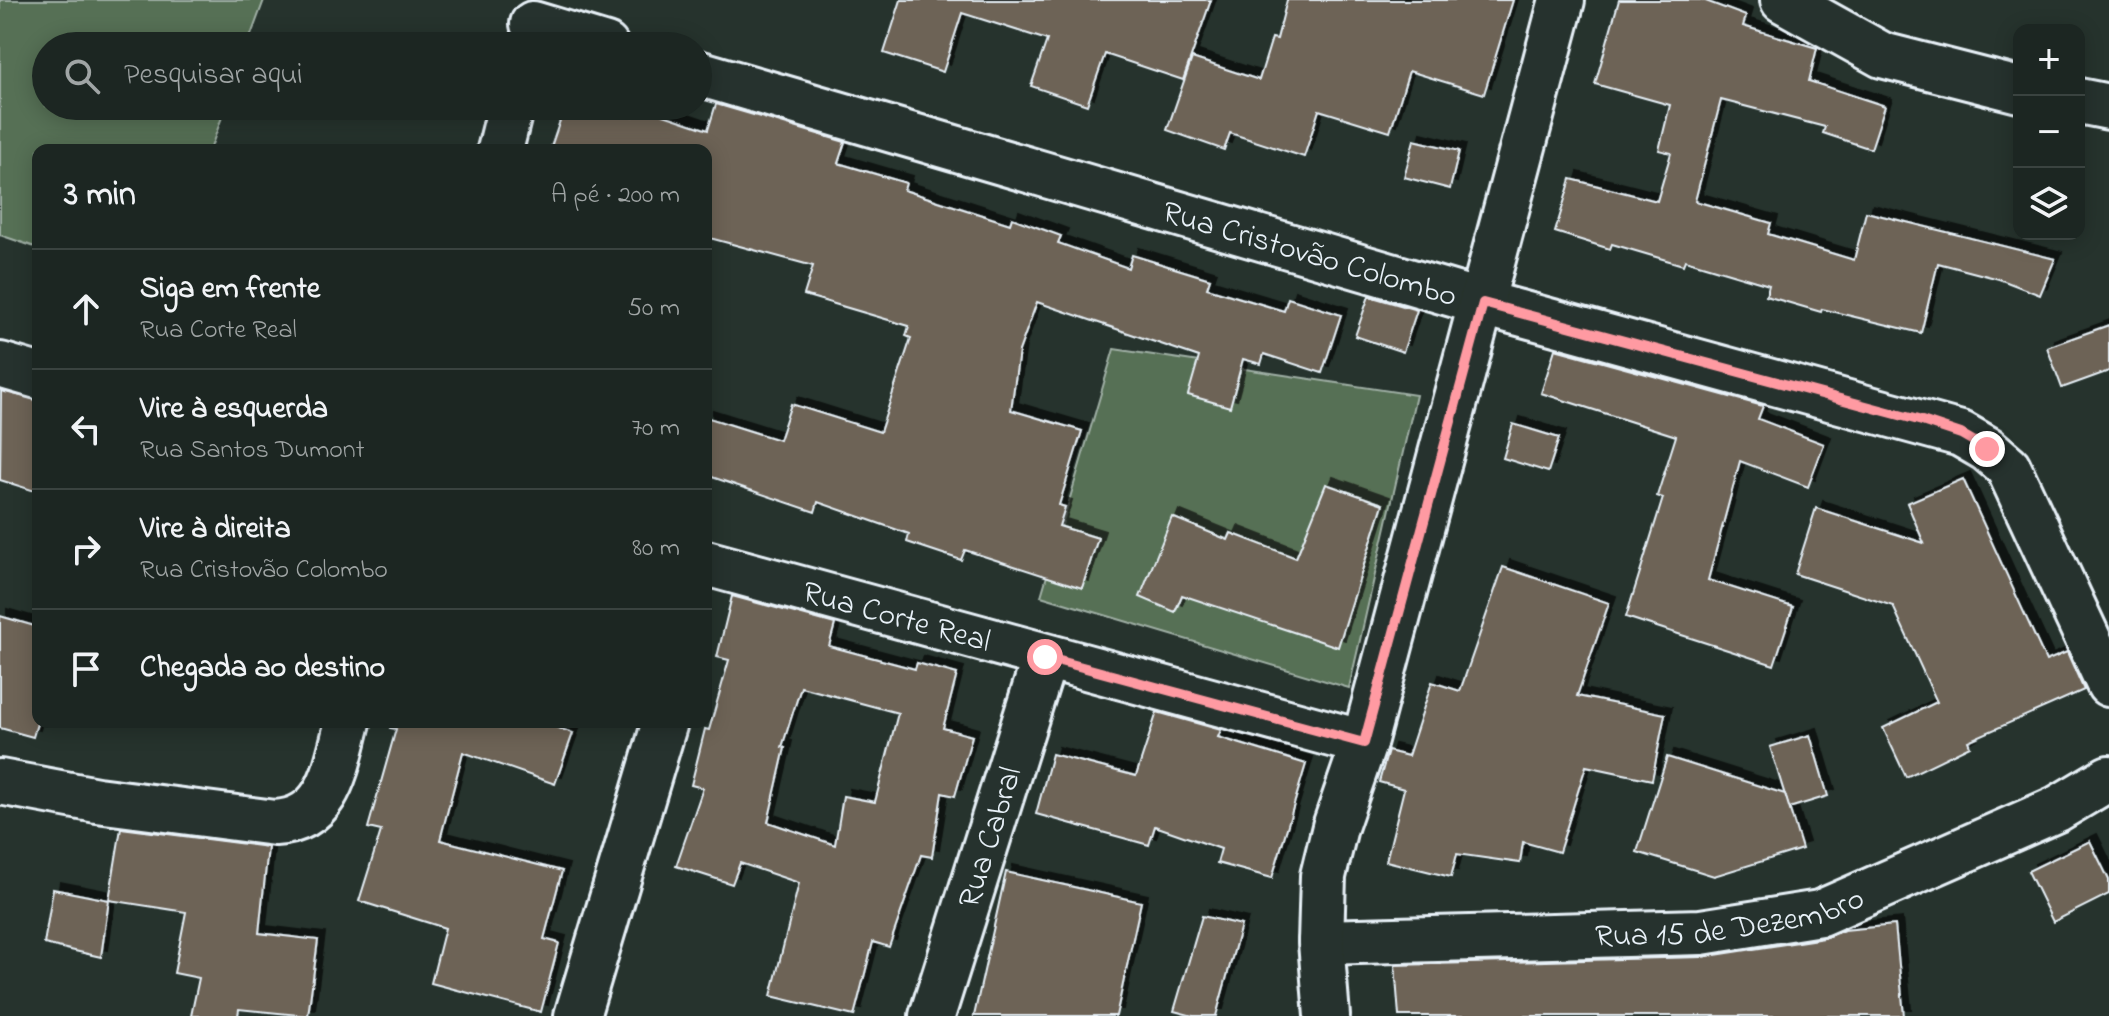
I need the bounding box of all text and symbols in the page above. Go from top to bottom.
map controls [2013,24,2085,240]
button: + [2013,24,2085,96]
search box [32,32,712,120]
icon: search [60,54,104,98]
text: Pesquisar aqui [124,54,303,98]
button: − [2013,96,2085,168]
button: layers [2013,168,2085,240]
text: 3 min [64,171,136,221]
text: A pé · 200 m [551,177,680,215]
street label: Rua Cristovão Colombo [1156,190,1462,321]
text: Siga em frente [140,268,320,312]
icon: ahead [64,287,108,331]
text: 50 m [627,290,680,328]
text: Rua Corte Real [140,312,297,350]
text: Vire à esquerda [140,388,328,432]
icon: left [64,407,108,451]
text: 70 m [631,410,680,448]
route end [1969,431,2005,467]
text: Rua Santos Dumont [140,432,364,470]
text: Vire à direita [140,508,291,552]
icon: right [64,527,108,571]
text: 80 m [632,530,680,568]
text: Rua Cristovão Colombo [140,552,388,590]
street label: Rua Corte Real [797,570,995,667]
route start [1027,639,1063,675]
icon: arrive [64,647,108,691]
text: Chegada ao destino [140,647,385,691]
street label: Rua Cabral [948,761,1036,914]
street label: Rua 15 de Dezembro [1594,876,1872,962]

